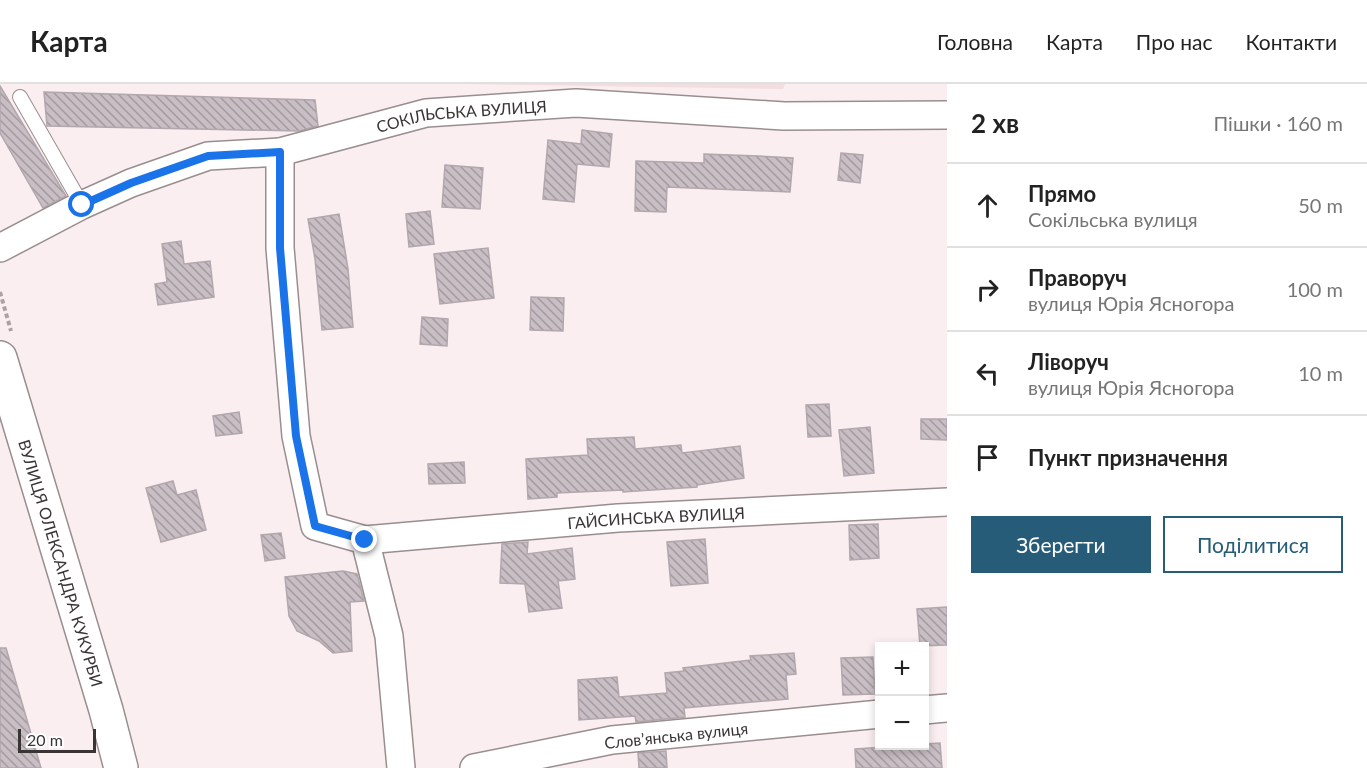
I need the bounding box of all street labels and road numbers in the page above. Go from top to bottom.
street label: СОКІЛЬСЬКА ВУЛИЦЯ [374,95,547,135]
street label: ВУЛИЦЯ ОЛЕКСАНДРА КУКУРБИ [16,437,108,689]
street label: ГАЙСИНСЬКА ВУЛИЦЯ [567,502,745,532]
street label: Словʼянська вулиця [603,718,749,752]

